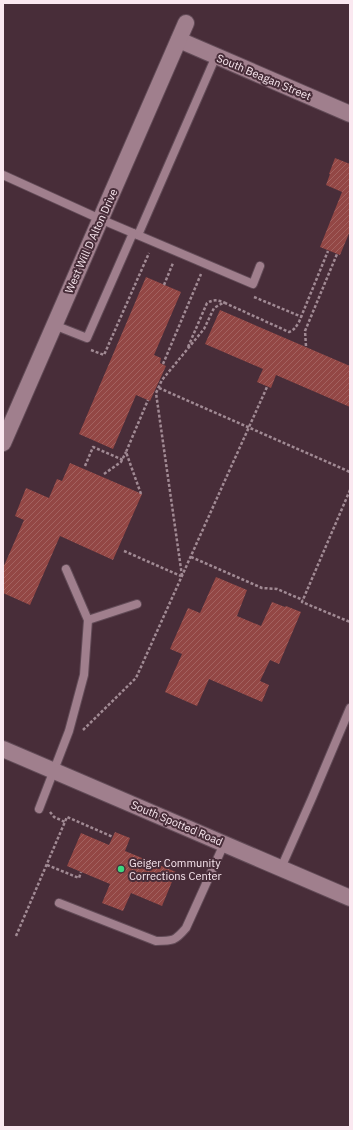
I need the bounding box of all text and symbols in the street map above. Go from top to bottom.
street label: South Beagan Street [215,51,313,103]
street label: West Will D Alton Drive [62,187,120,295]
street label: South Spotted Road [129,797,225,849]
place label: Geiger Community Corrections Center [129,856,222,883]
marker: Geiger Community Corrections Center [116,864,126,874]

